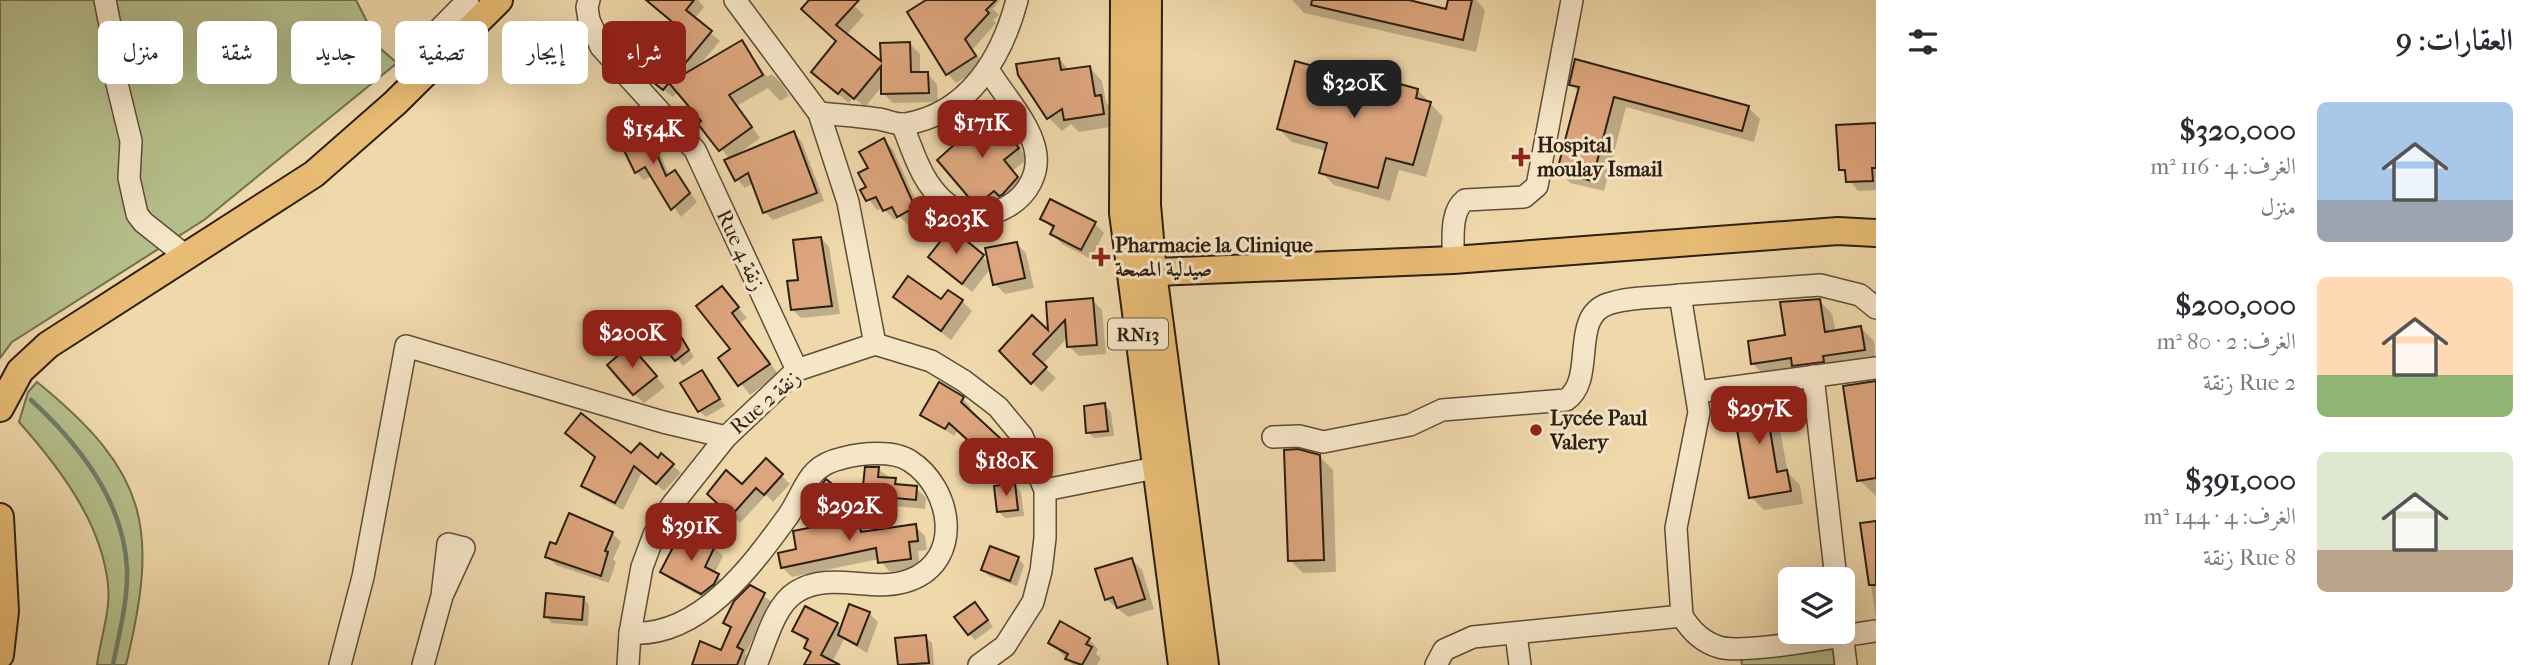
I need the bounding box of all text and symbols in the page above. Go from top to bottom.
chip: منزل [98,21,183,84]
chip: شقة [197,21,277,84]
chip: جديد [291,21,381,84]
chip: تصفية [395,21,488,84]
chip: إيجار [502,21,588,84]
chip: شراء [602,21,686,84]
icon: filters [1904,23,1942,61]
text: العقارات: 9 [2396,23,2513,58]
pin: $320K [1305,60,1403,120]
text: $320K [1322,69,1386,96]
pin: $171K [933,100,1031,160]
pin: $154K [604,106,702,166]
text: $171K [954,109,1010,136]
text: $320,000 [2179,113,2296,148]
text: $154K [622,115,684,142]
icon: home [2373,130,2457,214]
place label: Hospital moulay Ismail [1536,133,1663,181]
marker: Hospital moulay Ismail [1511,147,1531,167]
text: الغرف: 4 · 116 m² [2150,153,2296,180]
text: منزل [2261,194,2296,221]
pin: $203K [907,196,1005,256]
text: $203K [924,205,988,232]
street label: Rue 4 زنقة [712,206,770,294]
place label: Pharmacie la Clinique صيدلية المصحة [1115,233,1314,281]
marker: Pharmacie la Clinique صيدلية المصحة [1093,249,1109,265]
text: $200,000 [2175,288,2296,323]
icon: home [2373,305,2457,389]
pin: $200K [583,310,681,370]
road number: RN13 [1108,318,1168,350]
text: $200K [599,319,665,346]
text: الغرف: 2 · 80 m² [2156,328,2296,355]
street label: Rue 2 زنقة [725,365,805,439]
text: Rue 2 زنقة [2203,369,2296,396]
pin: $297K [1710,386,1808,446]
text: $297K [1727,395,1791,422]
place label: Lycée Paul Valery [1549,406,1648,454]
marker: Lycée Paul Valery [1528,422,1544,438]
pin: $180K [957,438,1055,498]
text: $180K [975,447,1037,474]
text: $391,000 [2185,463,2296,498]
icon: home [2373,480,2457,564]
pin: $292K [800,484,898,543]
text: $292K [816,492,882,519]
text: الغرف: 4 · 144 m² [2143,503,2296,530]
pin: $391K [642,504,740,563]
text: $391K [661,512,721,539]
text: Rue 8 زنقة [2203,544,2296,571]
map controls [1778,567,1855,644]
button: layers [1778,567,1855,644]

